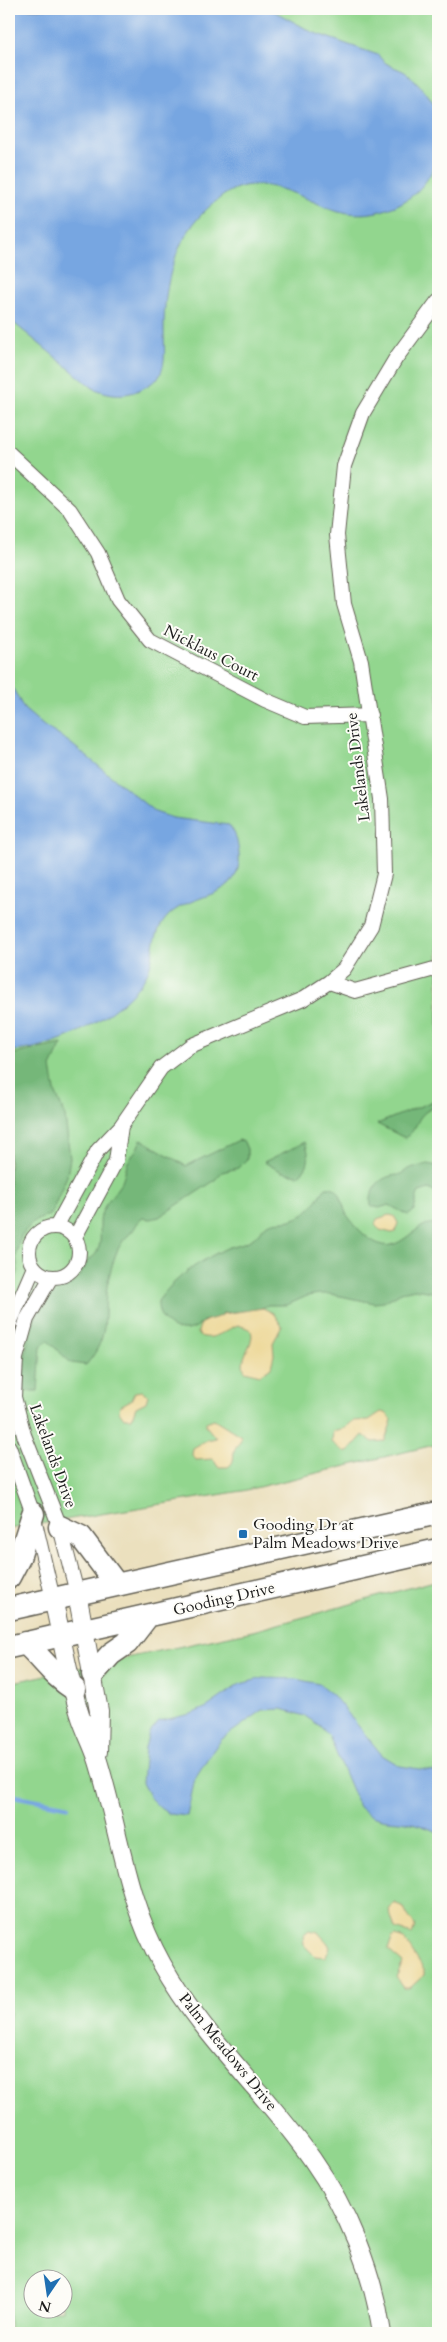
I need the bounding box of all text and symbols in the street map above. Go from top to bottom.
street label: Nicklaus Court [160,620,262,686]
street label: Lakelands Drive [340,711,376,823]
street label: Lakelands Drive [24,1401,82,1511]
place label: Gooding Dr at Palm Meadows Drive [253,1514,399,1554]
marker: Gooding Dr at Palm Meadows Drive [237,1528,249,1540]
street label: Gooding Drive [171,1577,277,1621]
street label: Palm Meadows Drive [174,1988,282,2116]
north arrow [22,2270,72,2320]
text: N [37,2296,53,2317]

